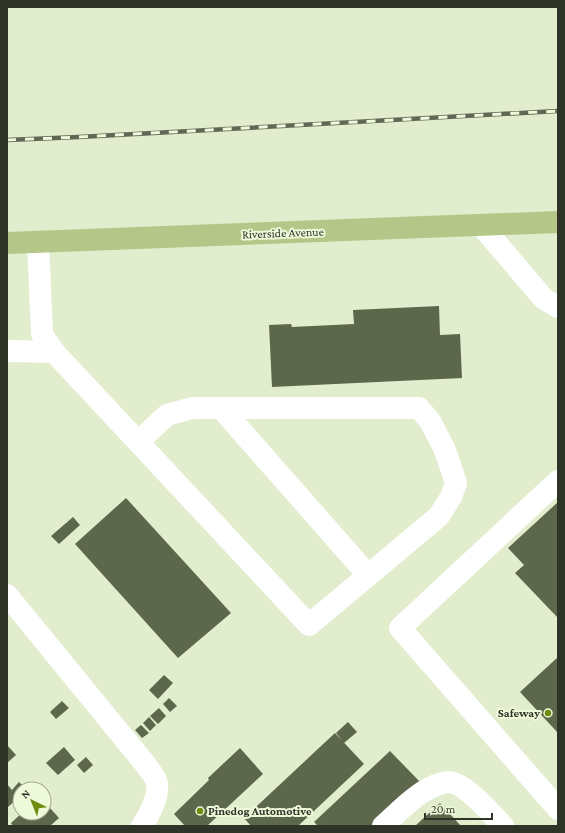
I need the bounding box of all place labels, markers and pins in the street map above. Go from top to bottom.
place label: Safeway [498,706,540,720]
marker: Safeway [543,708,553,718]
place label: Pinedog Automotive [208,804,312,818]
marker: Pinedog Automotive [195,806,205,816]

